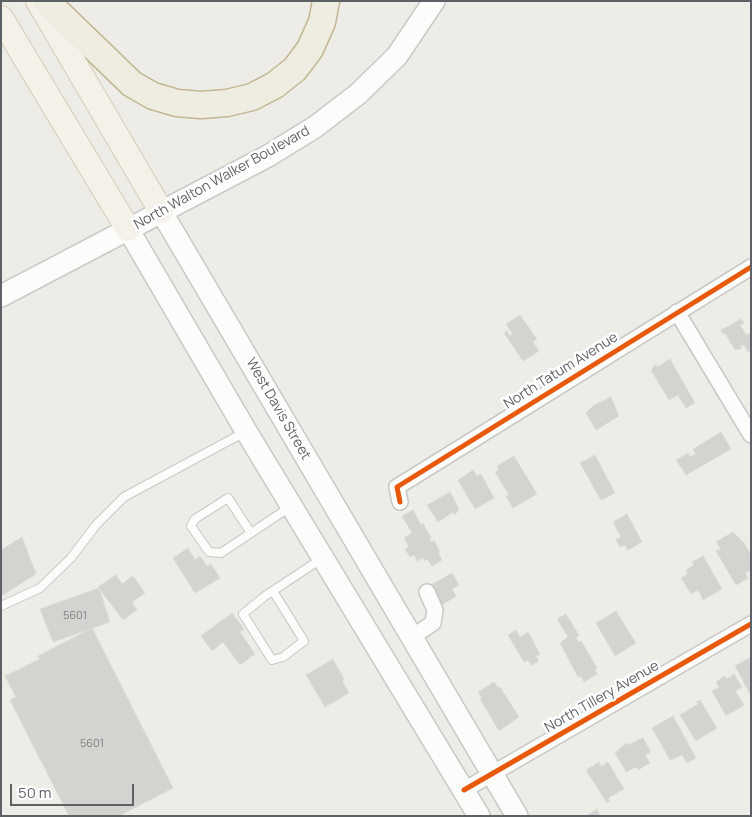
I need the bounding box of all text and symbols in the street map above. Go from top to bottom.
street label: North Walton Walker Boulevard [131,123,313,233]
street label: North Tatum Avenue [501,329,621,413]
street label: West Davis Street [242,355,314,463]
house number: 5601 [63,609,87,623]
street label: North Tillery Avenue [542,657,662,737]
house number: 5601 [80,737,104,751]
scale bar [12,774,136,806]
text: 50 m [18,782,52,803]

